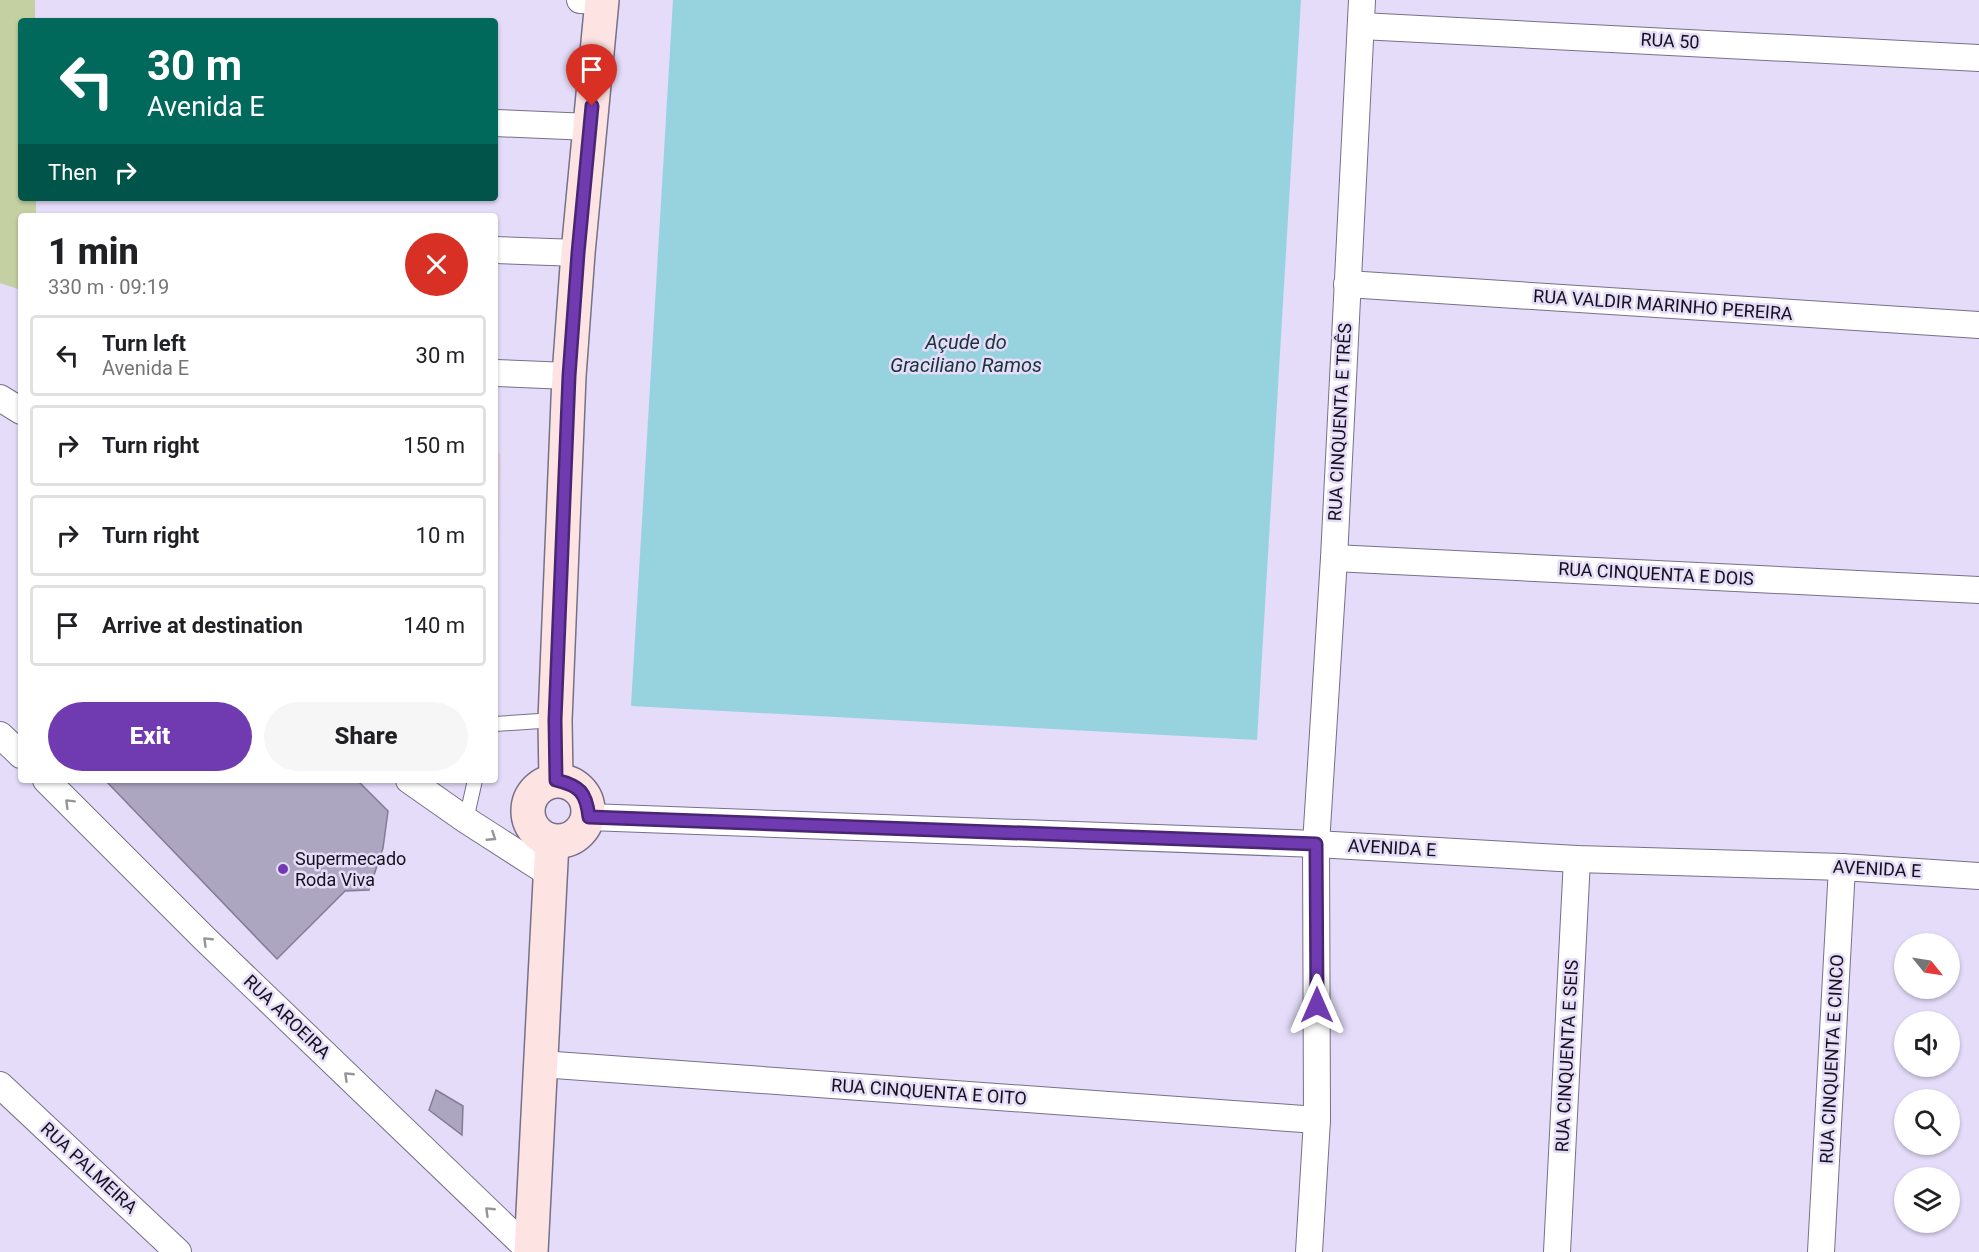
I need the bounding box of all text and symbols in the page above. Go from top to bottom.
street label: RUA 50 [1640,28,1700,53]
text: 30 m [147,41,242,90]
icon: left [48,42,126,120]
pin [566,44,617,106]
icon: arrive [575,53,608,86]
text: Avenida E [147,91,265,123]
icon: right [109,156,142,189]
text: Then [48,160,97,185]
text: 1 min [48,231,139,273]
button: close [405,233,468,296]
text: 330 m · 09:19 [48,275,169,299]
street label: RUA VALDIR MARINHO PEREIRA [1533,285,1794,324]
street label: RUA CINQUENTA E TRÊS [1324,322,1355,522]
water label: Açude do Graciliano Ramos [890,330,1042,377]
text: Turn left [102,331,186,356]
icon: left [51,339,84,372]
text: 30 m [416,343,465,368]
text: Avenida E [102,356,189,380]
icon: right [51,429,84,462]
text: Turn right [102,433,199,458]
text: 150 m [403,433,465,458]
icon: right [51,519,84,552]
text: Turn right [102,523,199,548]
text: 10 m [416,523,465,548]
street label: RUA CINQUENTA E DOIS [1558,558,1755,589]
icon: arrive [51,609,84,642]
text: Arrive at destination [102,613,303,638]
text: 140 m [403,613,465,638]
button: Exit [48,702,252,771]
button: Share [264,702,468,771]
one-way arrow [65,800,76,810]
one-way arrow [486,829,496,841]
street label: AVENIDA E [1347,835,1437,860]
place label: Supermecado Roda Viva [295,848,406,890]
street label: AVENIDA E [1832,856,1922,881]
marker: Supermecado Roda Viva [276,862,290,876]
north arrow [1894,933,1960,999]
map controls [1894,933,1960,1233]
one-way arrow [204,937,214,948]
street label: RUA CINQUENTA E CINCO [1816,954,1847,1164]
street label: RUA CINQUENTA E SEIS [1551,959,1582,1153]
street label: RUA AROEIRA [240,970,335,1063]
position arrow [1285,973,1349,1037]
button: sound [1894,1011,1960,1077]
one-way arrow [344,1072,354,1083]
street label: RUA CINQUENTA E OITO [831,1074,1028,1109]
button: search [1894,1089,1960,1155]
street label: RUA PALMEIRA [37,1118,142,1218]
button: layers [1894,1167,1960,1233]
one-way arrow [485,1207,495,1218]

